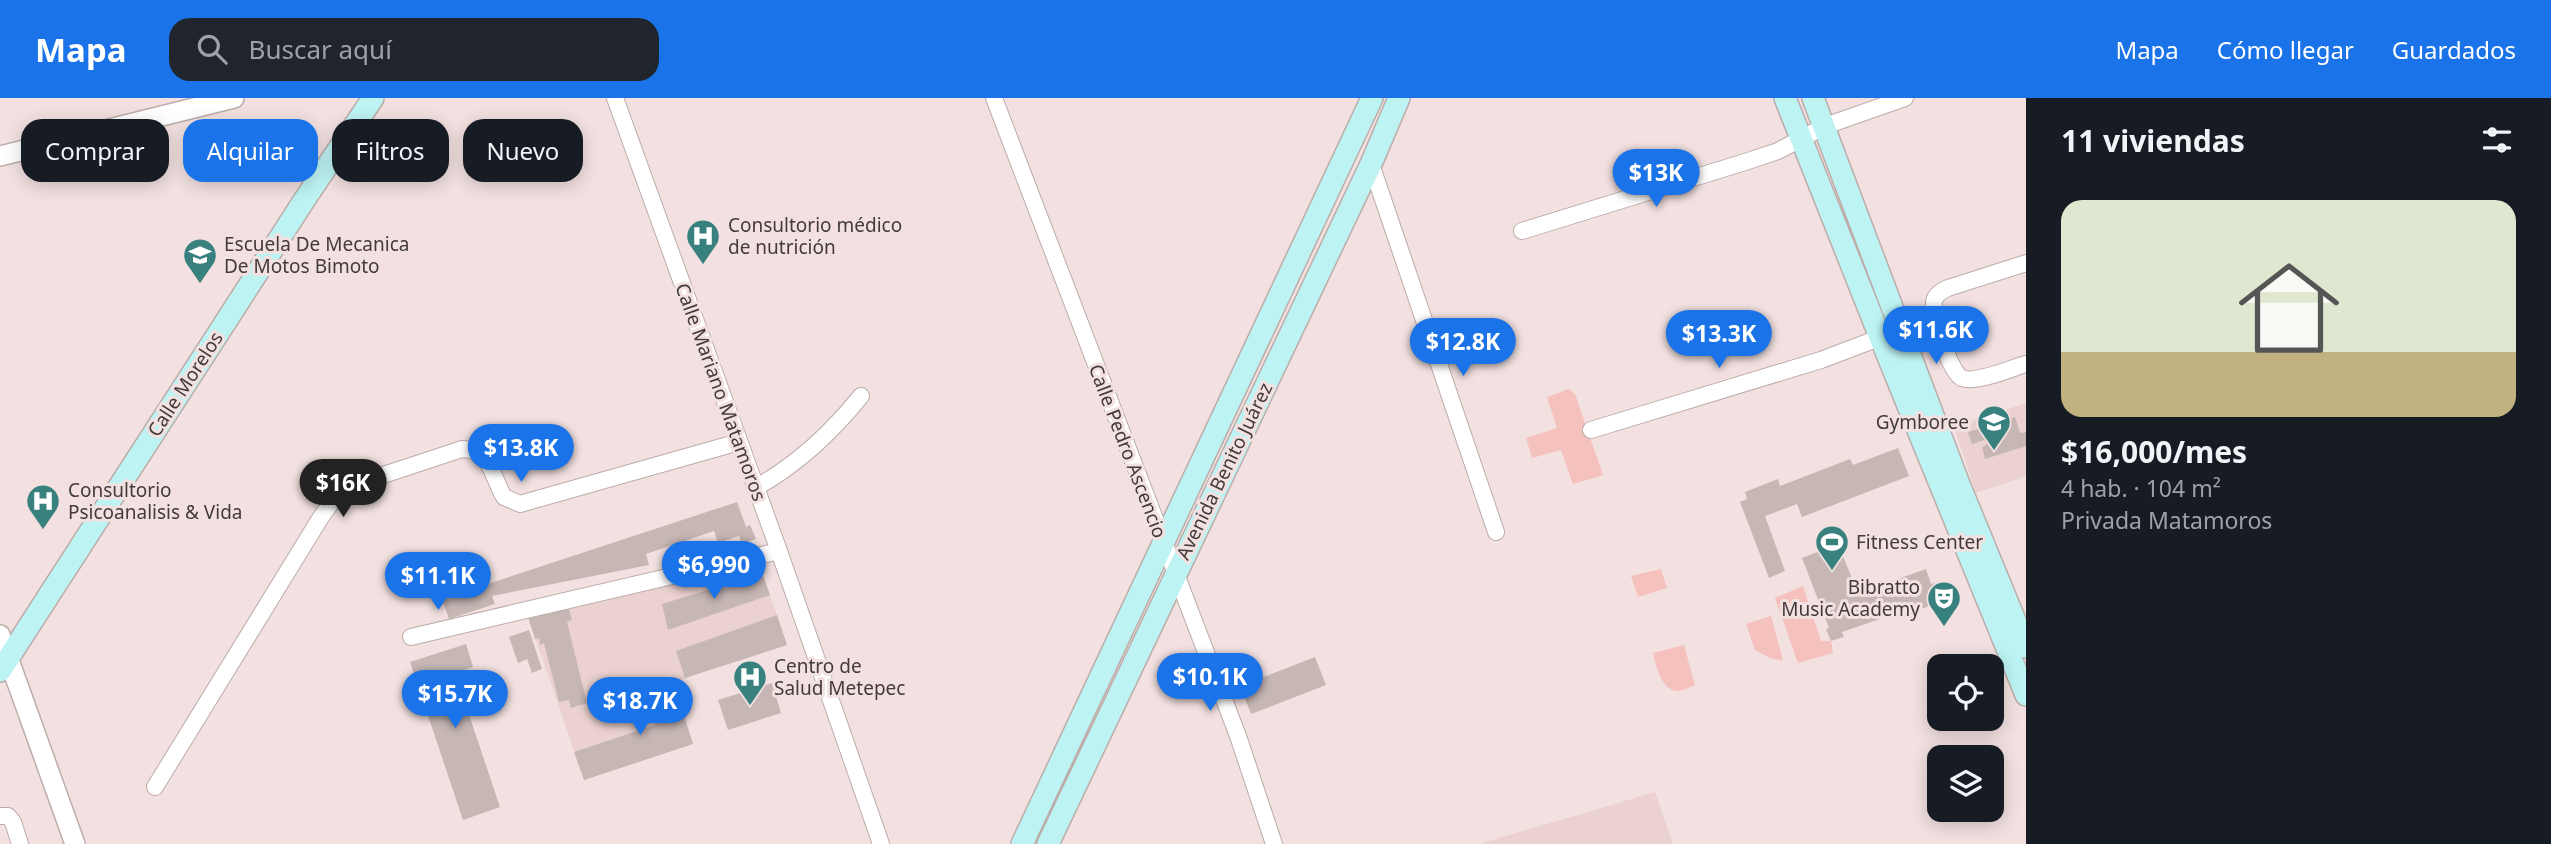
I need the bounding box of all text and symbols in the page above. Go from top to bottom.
search box [169,18,659,81]
text: Mapa [35,27,127,72]
icon: search [193,30,231,68]
text: Buscar aquí [249,31,392,67]
text: Mapa [2115,33,2179,66]
text: Cómo llegar [2217,33,2354,66]
text: Guardados [2392,33,2516,66]
chip: Comprar [21,119,169,182]
chip: Alquilar [183,119,318,182]
chip: Filtros [332,119,449,182]
chip: Nuevo [463,119,583,182]
text: 11 viviendas [2061,120,2245,161]
icon: filters [2478,121,2516,159]
pin: $13K [1615,150,1697,209]
text: $13K [1629,156,1683,188]
place label: Consultorio médico de nutrición [728,212,902,260]
hospital icon: Consultorio médico de nutrición [684,217,722,266]
place label: Escuela De Mecanica De Motos Bimoto [224,231,409,279]
school or university icon: Escuela De Mecanica De Motos Bimoto [181,236,219,285]
icon: home [2226,245,2352,371]
street label: Calle Mariano Matamoros [669,279,773,505]
pin: $11.6K [1879,306,1993,366]
pin: $13.3K [1662,310,1776,370]
text: $11.6K [1899,313,1973,345]
text: $13.3K [1682,317,1756,349]
pin: $12.8K [1406,318,1520,378]
text: $12.8K [1426,325,1500,357]
street label: Calle Morelos [141,326,229,442]
street label: Calle Pedro Ascencio [1083,360,1173,542]
street label: Avenida Benito Juárez [1170,378,1278,564]
school or university icon: Gymboree [1975,403,2013,452]
place label: Gymboree [1876,409,1969,435]
pin: $13.8K [464,424,578,484]
text: $13.8K [484,431,558,463]
text: $16,000/mes [2061,431,2247,472]
pin: $16K [302,460,384,519]
text: $16K [316,466,370,498]
text: 4 hab. · 104 m² [2061,472,2221,504]
place label: Consultorio Psicoanalisis & Vida [68,477,243,525]
hospital icon: Consultorio Psicoanalisis & Vida [24,482,62,531]
text: Privada Matamoros [2061,504,2272,536]
sports icon: Fitness Center [1813,523,1851,572]
place label: Fitness Center [1856,529,1983,555]
pin: $6,990 [657,542,771,601]
text: $6,990 [678,548,750,580]
pin: $11.1K [381,552,495,612]
text: $11.1K [401,559,475,591]
place label: Bibratto Music Academy [1781,574,1920,622]
theatre icon: Bibratto Music Academy [1925,579,1963,628]
place label: Centro de Salud Metepec [774,653,905,701]
pin: $10.1K [1153,654,1267,713]
map controls [1927,654,2004,822]
button: locate [1927,654,2004,731]
hospital icon: Centro de Salud Metepec [731,658,769,707]
text: $10.1K [1173,660,1247,692]
pin: $15.7K [398,670,512,730]
text: $15.7K [418,677,492,709]
pin: $18.7K [583,678,697,737]
text: $18.7K [603,684,677,716]
button: layers [1927,745,2004,822]

